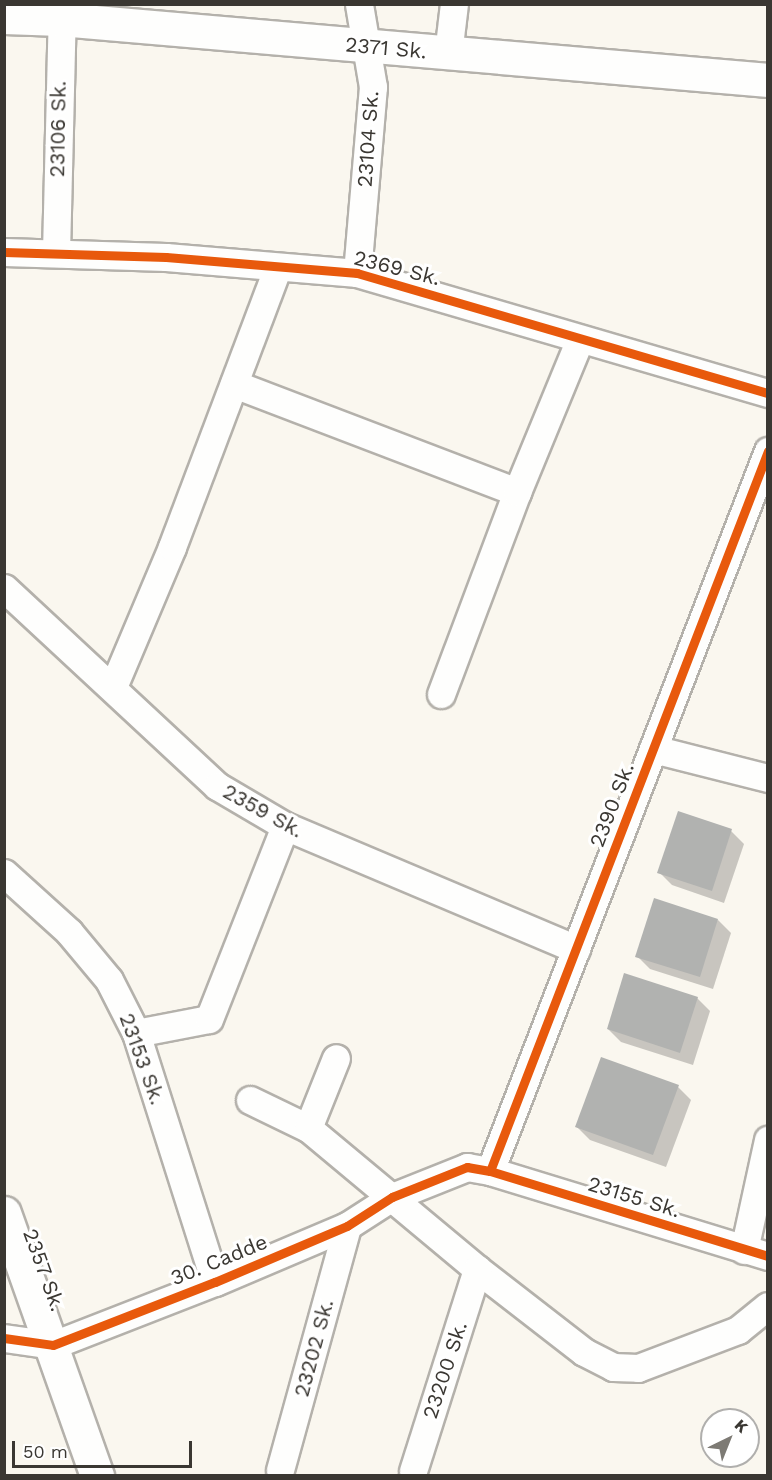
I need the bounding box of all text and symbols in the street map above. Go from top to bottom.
street label: 2371 Sk. [344,32,428,64]
street label: 23106 Sk. [45,80,71,178]
street label: 23104 Sk. [352,90,384,188]
street label: 2369 Sk. [351,245,443,291]
street label: 2390 Sk. [584,759,640,851]
street label: 2359 Sk. [219,779,307,843]
street label: 23153 Sk. [114,1010,170,1108]
street label: 23155 Sk. [585,1171,683,1223]
street label: 2357 Sk. [17,1225,71,1315]
street label: 30. Cadde [167,1229,271,1291]
street label: 23202 Sk. [289,1296,339,1400]
street label: 23200 Sk. [417,1318,473,1422]
north arrow [700,1408,760,1468]
text: K [731,1415,752,1437]
scale bar [15,1429,195,1467]
text: 50 m [23,1441,68,1462]

